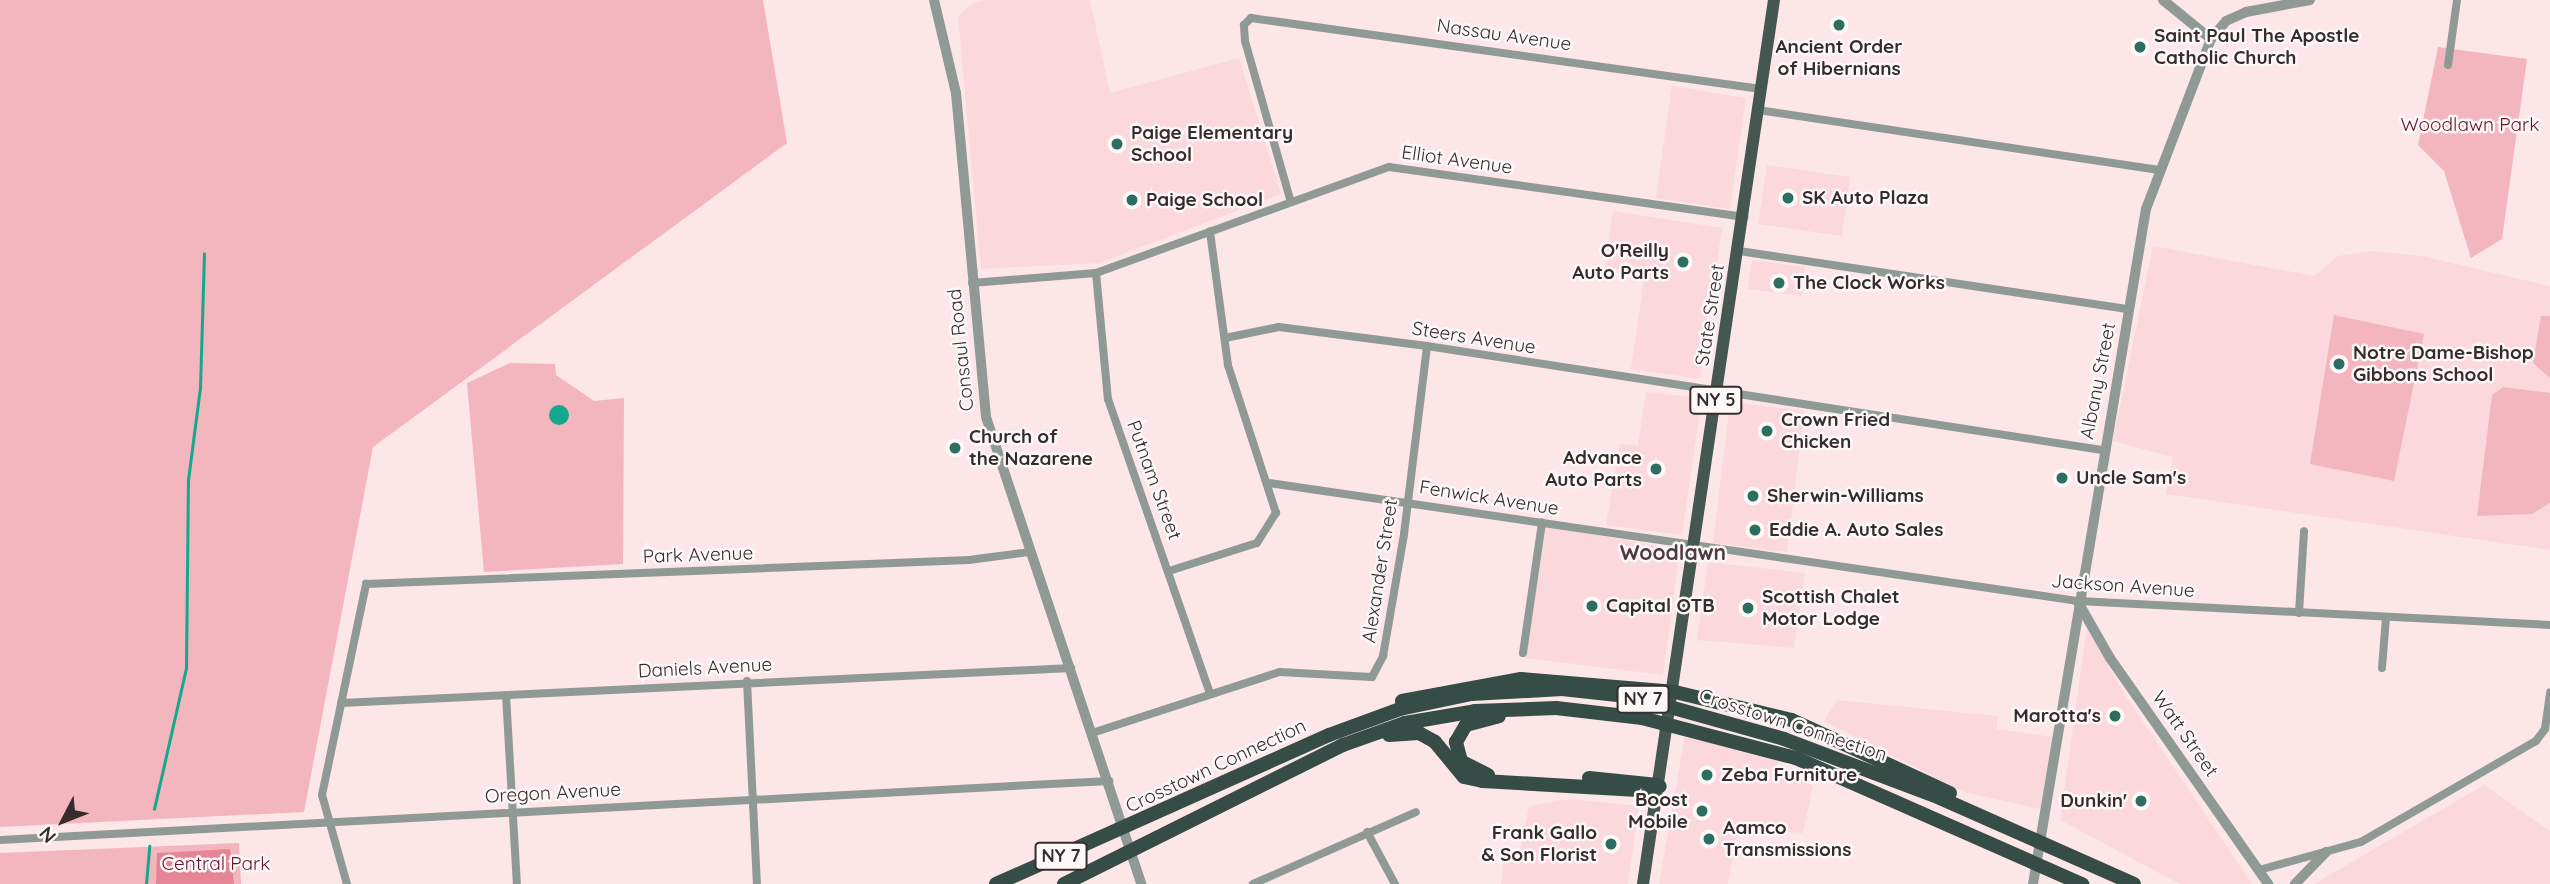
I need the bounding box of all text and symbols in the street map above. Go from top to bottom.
street label: Nassau Avenue [1435,14,1573,56]
marker: Ancient Order of Hibernians [1831,17,1847,33]
place label: Saint Paul The Apostle Catholic Church [2154,25,2359,69]
place label: Ancient Order of Hibernians [1775,36,1903,80]
marker: Saint Paul The Apostle Catholic Church [2132,39,2148,55]
park label: Woodlawn Park [2401,114,2539,136]
place label: Paige Elementary School [1131,122,1293,166]
marker: Paige Elementary School [1109,136,1125,152]
street label: Elliot Avenue [1400,141,1514,179]
place label: SK Auto Plaza [1802,187,1929,209]
place label: Paige School [1146,189,1263,211]
marker: SK Auto Plaza [1780,190,1796,206]
marker: Paige School [1124,192,1140,208]
place label: O'Reilly Auto Parts [1572,240,1669,284]
marker: O'Reilly Auto Parts [1675,254,1691,270]
street label: State Street [1691,262,1729,368]
place label: The Clock Works [1793,272,1945,294]
marker: The Clock Works [1771,275,1787,291]
street label: Consaul Road [943,288,979,412]
street label: Steers Avenue [1411,317,1537,359]
street label: Albany Street [2076,321,2120,441]
place label: Notre Dame-Bishop Gibbons School [2353,342,2534,386]
marker: Notre Dame-Bishop Gibbons School [2331,356,2347,372]
road number: NY 5 [1688,386,1744,414]
place label: Crown Fried Chicken [1781,409,1890,453]
street label: Putnam Street [1122,417,1186,543]
marker: Crown Fried Chicken [1759,423,1775,439]
place label: Church of the Nazarene [969,426,1093,470]
marker: Church of the Nazarene [947,440,963,456]
place label: Advance Auto Parts [1545,447,1642,491]
marker: Advance Auto Parts [1648,461,1664,477]
place label: Uncle Sam's [2076,467,2186,489]
marker: Uncle Sam's [2054,470,2070,486]
street label: Fenwick Avenue [1418,476,1560,520]
place label: Sherwin-Williams [1767,485,1924,507]
marker: Sherwin-Williams [1745,488,1761,504]
street label: Alexander Street [1357,497,1403,645]
place label: Eddie A. Auto Sales [1769,519,1943,541]
marker: Eddie A. Auto Sales [1747,522,1763,538]
district label: Woodlawn [1620,539,1726,565]
street label: Park Avenue [642,542,754,568]
street label: Jackson Avenue [2050,570,2196,602]
place label: Scottish Chalet Motor Lodge [1762,586,1900,630]
place label: Capital OTB [1606,595,1715,617]
marker: Capital OTB [1584,598,1600,614]
marker: Scottish Chalet Motor Lodge [1740,600,1756,616]
street label: Daniels Avenue [637,653,773,683]
road number: NY 7 [1615,684,1671,714]
street label: Crosstown Connection [1696,684,1890,766]
street label: Watt Street [2147,687,2223,781]
place label: Marotta's [2013,705,2101,727]
marker: Marotta's [2107,708,2123,724]
street label: Crosstown Connection [1122,714,1310,818]
place label: Zeba Furniture [1721,764,1857,786]
marker: Zeba Furniture [1699,767,1715,783]
street label: Oregon Avenue [484,778,622,808]
north arrow [28,786,98,856]
place label: Boost Mobile [1628,789,1688,833]
place label: Dunkin' [2060,790,2127,812]
marker: Dunkin' [2133,793,2149,809]
marker: Boost Mobile [1694,803,1710,819]
place label: Aamco Transmissions [1723,817,1851,861]
text: N [34,822,61,848]
place label: Frank Gallo & Son Florist [1481,822,1597,866]
marker: Aamco Transmissions [1701,831,1717,847]
marker: Frank Gallo & Son Florist [1603,836,1619,852]
road number: NY 7 [1033,842,1089,870]
park label: Central Park [162,853,270,875]

